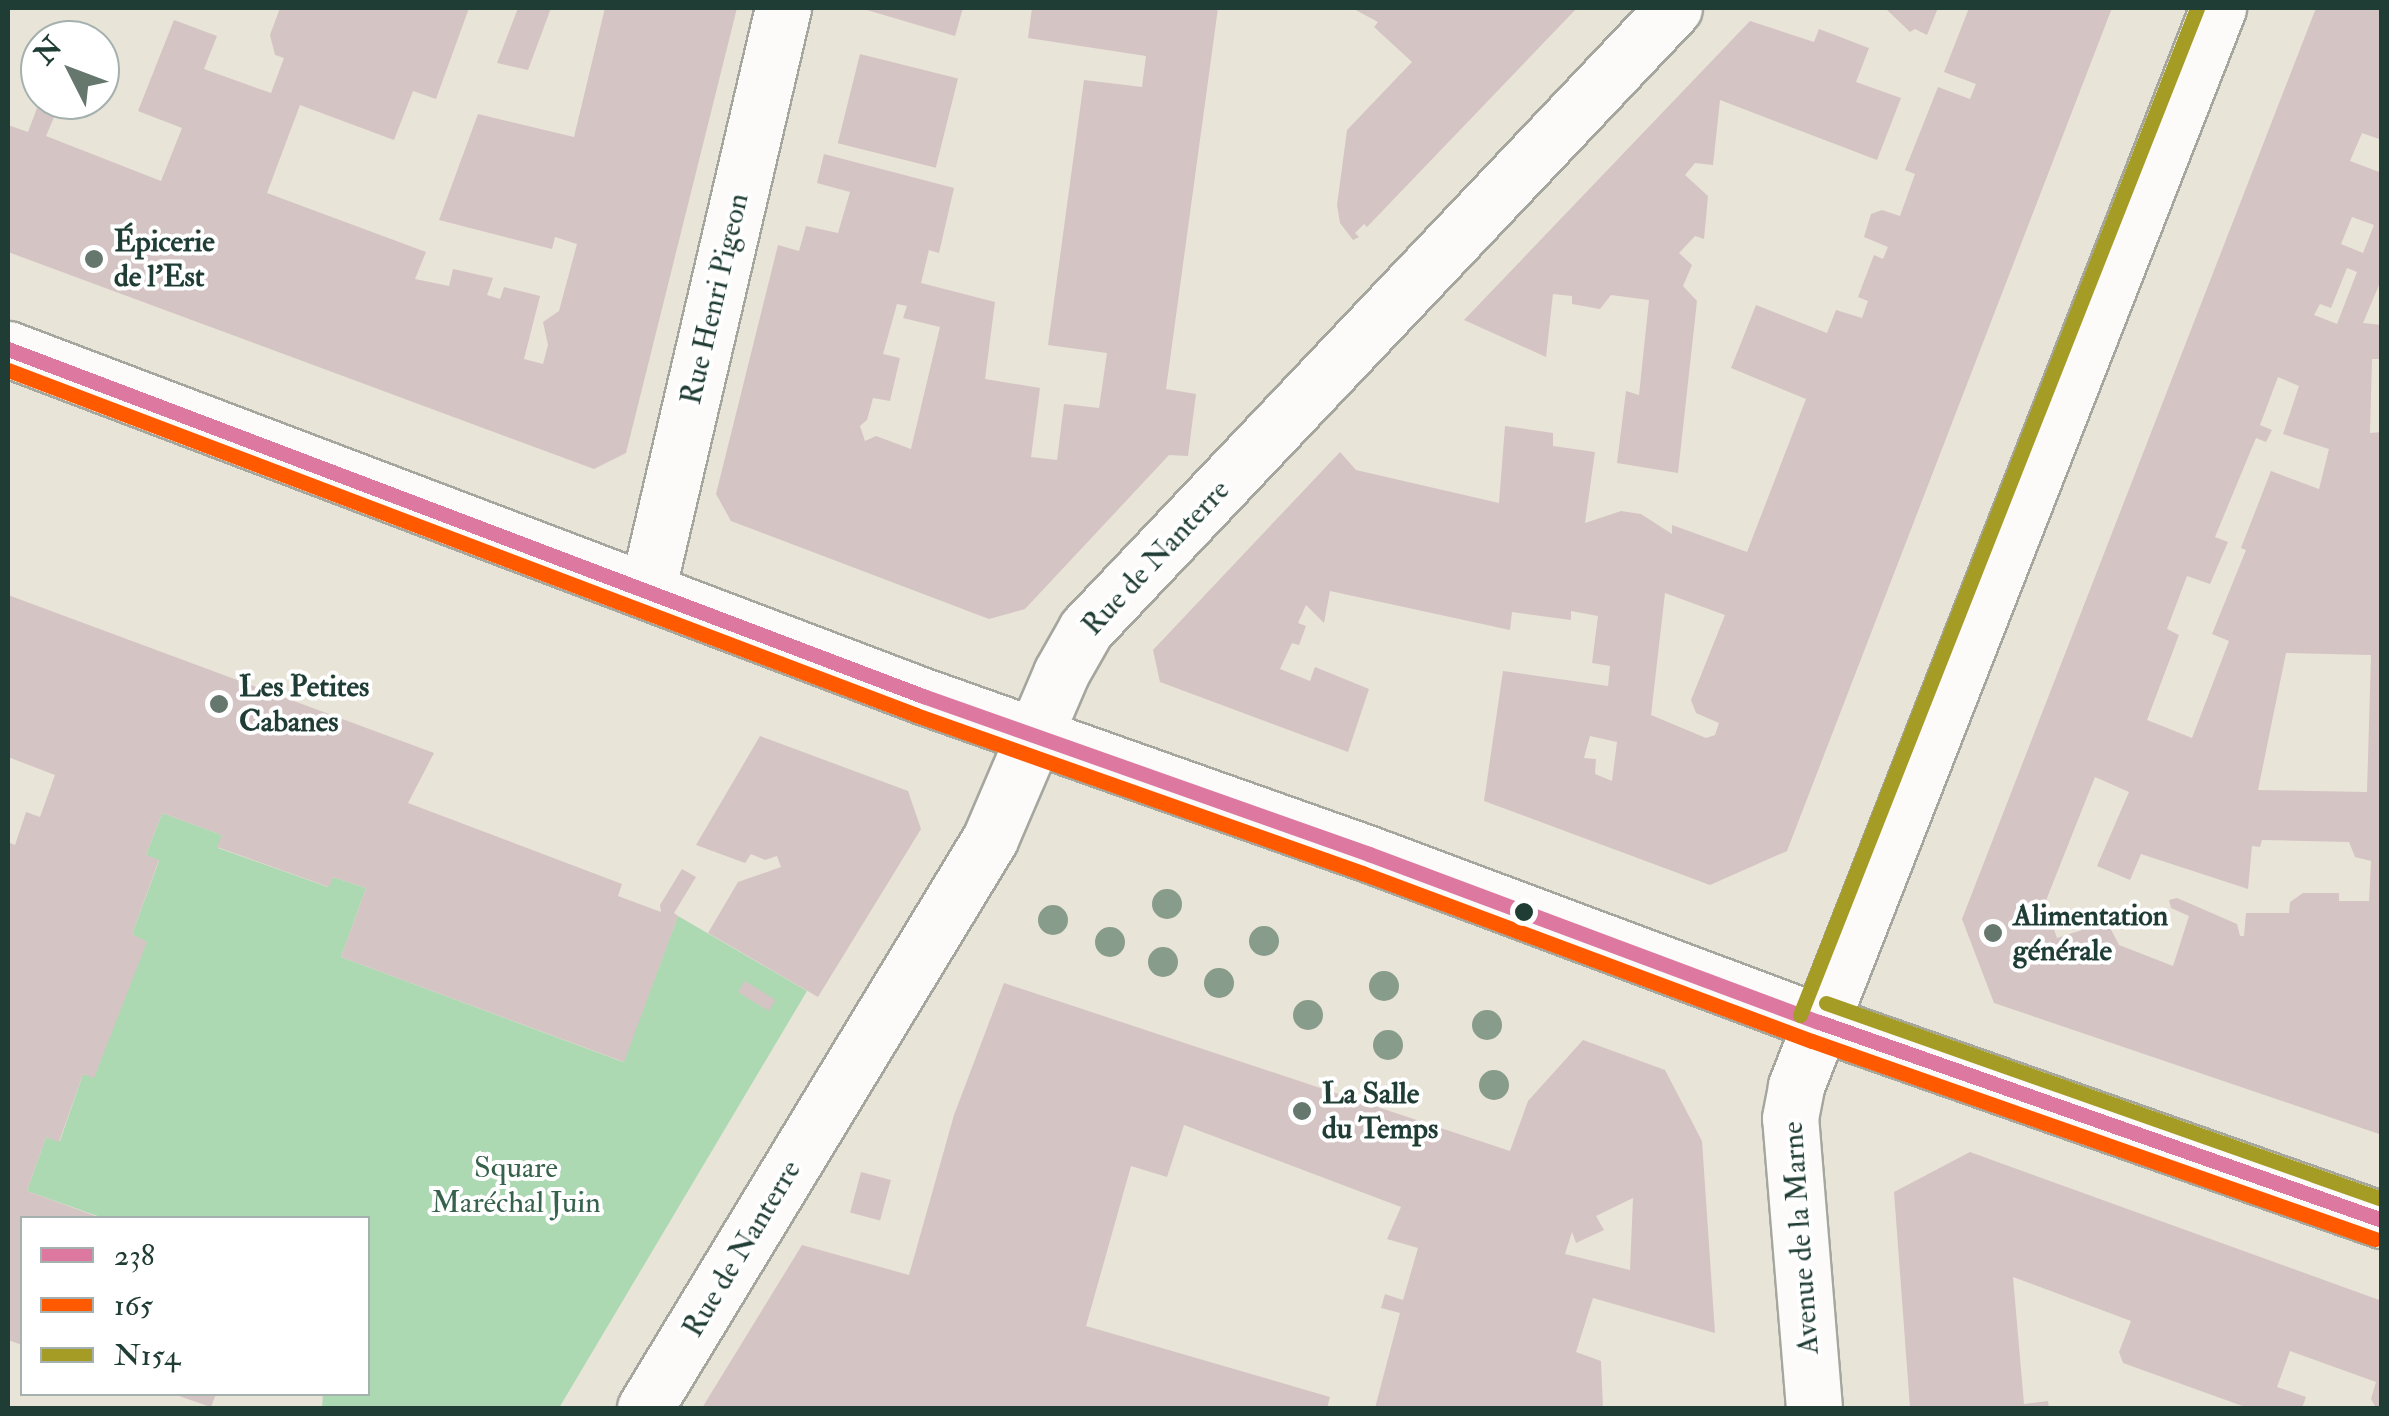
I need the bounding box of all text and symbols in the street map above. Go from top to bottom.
north arrow [20,20,120,120]
text: N [27,30,70,72]
street label: Rue Henri Pigeon [673,190,757,408]
place label: Épicerie de l’Est [114,224,215,294]
marker: Épicerie de l’Est [83,248,105,270]
street label: Rue de Nanterre [1075,473,1237,643]
place label: Les Petites Cabanes [239,669,369,740]
marker: Les Petites Cabanes [208,693,230,715]
place label: Alimentation générale [2013,898,2168,968]
unlabelled marker [1514,902,1534,922]
marker: Alimentation générale [1982,922,2004,944]
place label: La Salle du Temps [1322,1076,1438,1146]
marker: La Salle du Temps [1291,1100,1313,1122]
street label: Avenue de la Marne [1775,1120,1827,1356]
park label: Square Maréchal Juin [431,1150,601,1220]
street label: Rue de Nanterre [675,1154,809,1344]
legend [20,1216,370,1396]
text: 238 [114,1237,155,1274]
text: 165 [114,1287,153,1324]
text: N154 [114,1337,180,1374]

